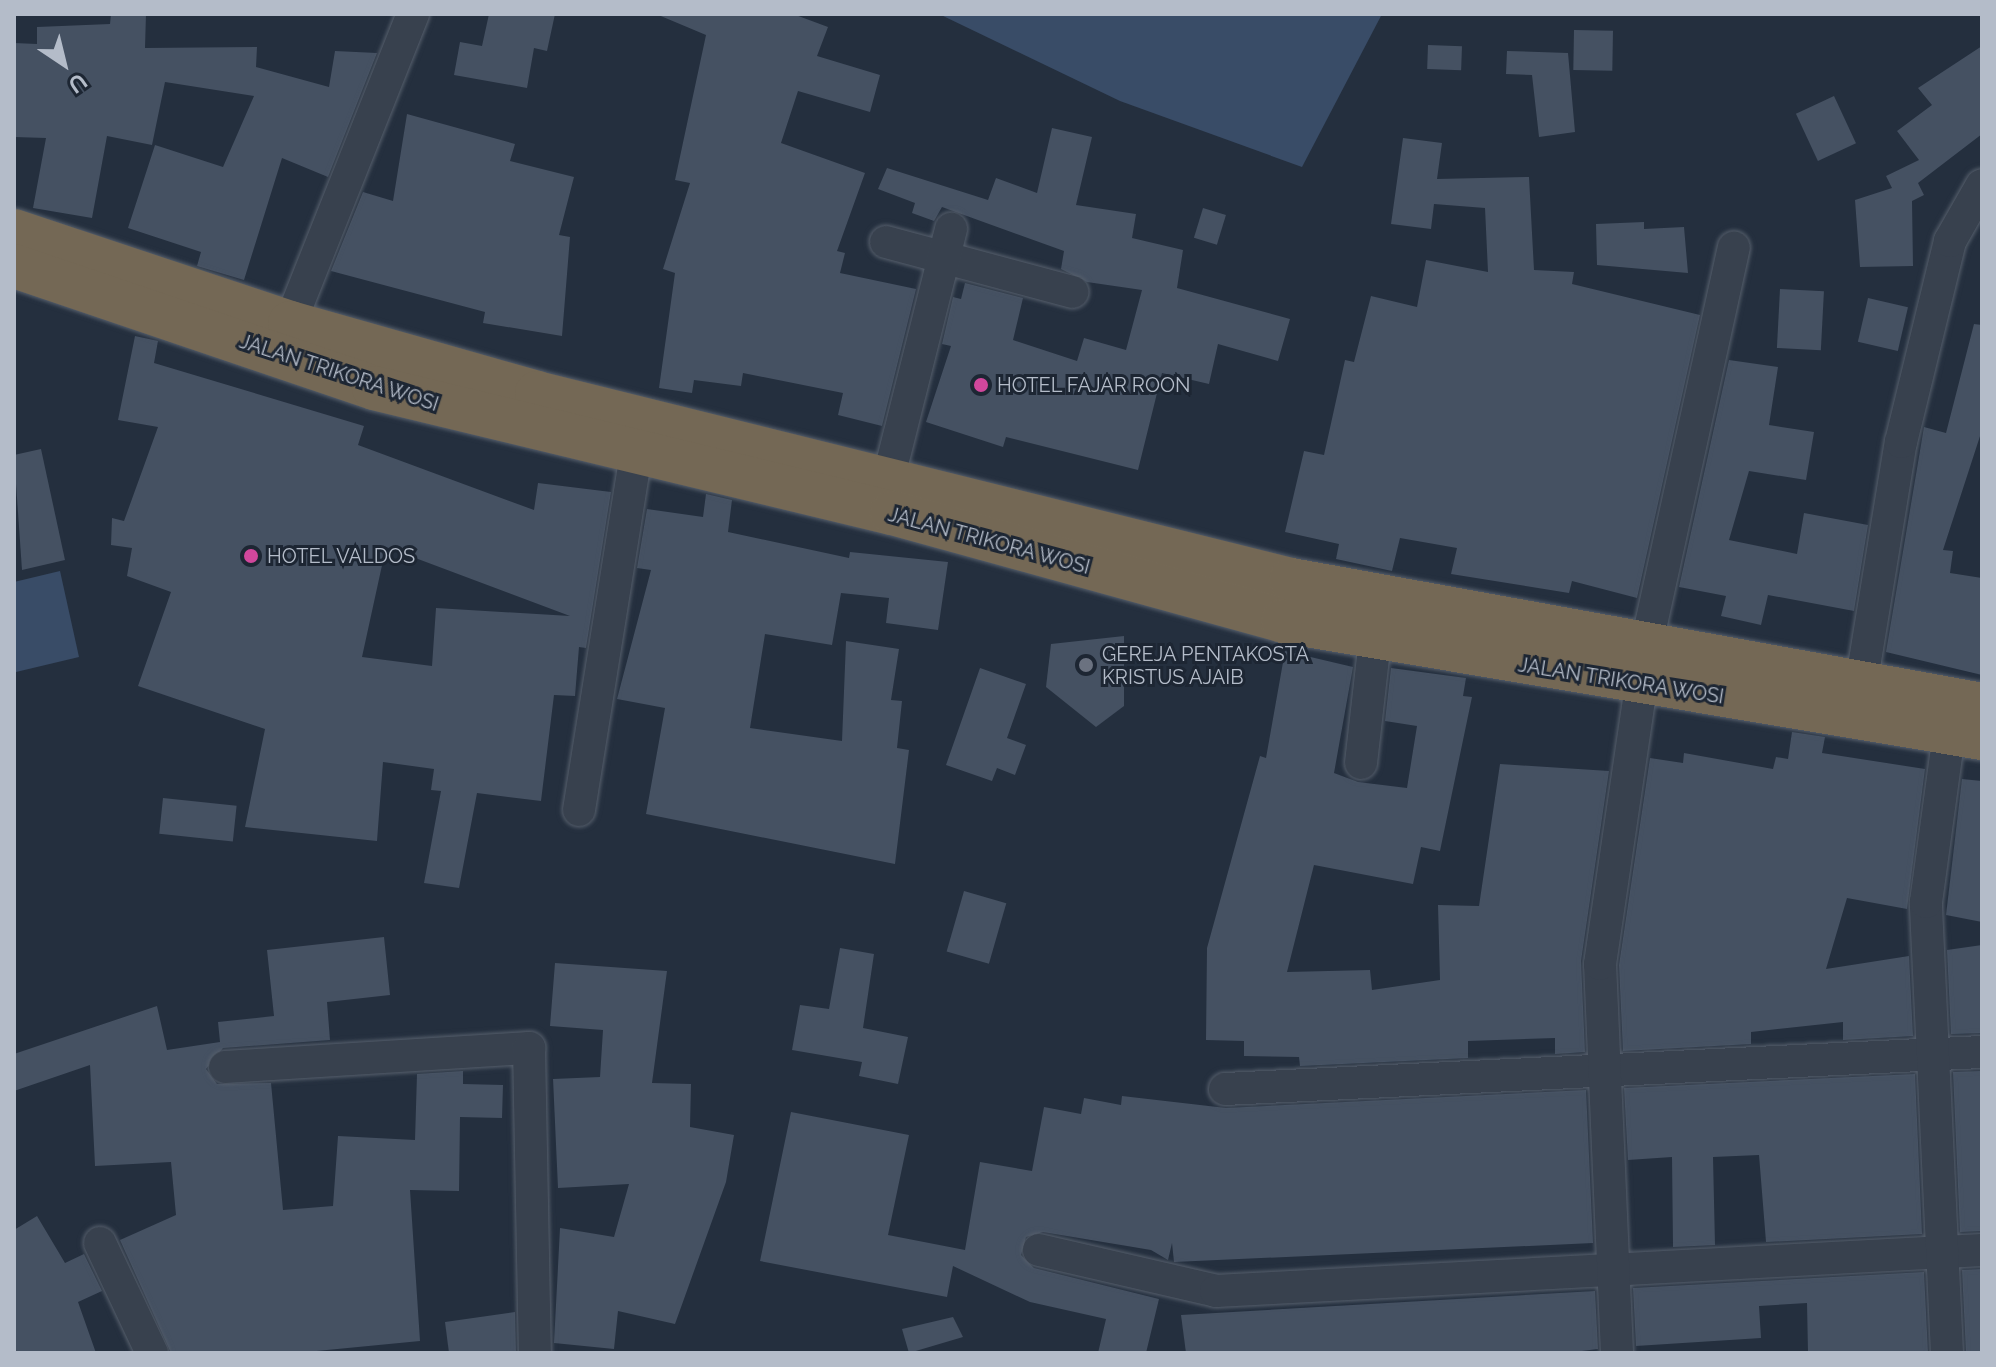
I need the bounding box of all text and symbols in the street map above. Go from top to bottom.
north arrow [24,24,104,104]
text: U [64,68,92,99]
street label: JALAN TRIKORA WOSI [235,329,443,417]
place label: HOTEL FAJAR ROON [997,373,1191,397]
marker: HOTEL FAJAR ROON [972,376,990,394]
street label: JALAN TRIKORA WOSI [884,502,1094,580]
place label: HOTEL VALDOS [267,544,416,568]
marker: HOTEL VALDOS [242,547,260,565]
place label: GEREJA PENTAKOSTA KRISTUS AJAIB [1102,642,1310,689]
street label: JALAN TRIKORA WOSI [1515,653,1727,709]
marker: GEREJA PENTAKOSTA KRISTUS AJAIB [1077,656,1095,674]

